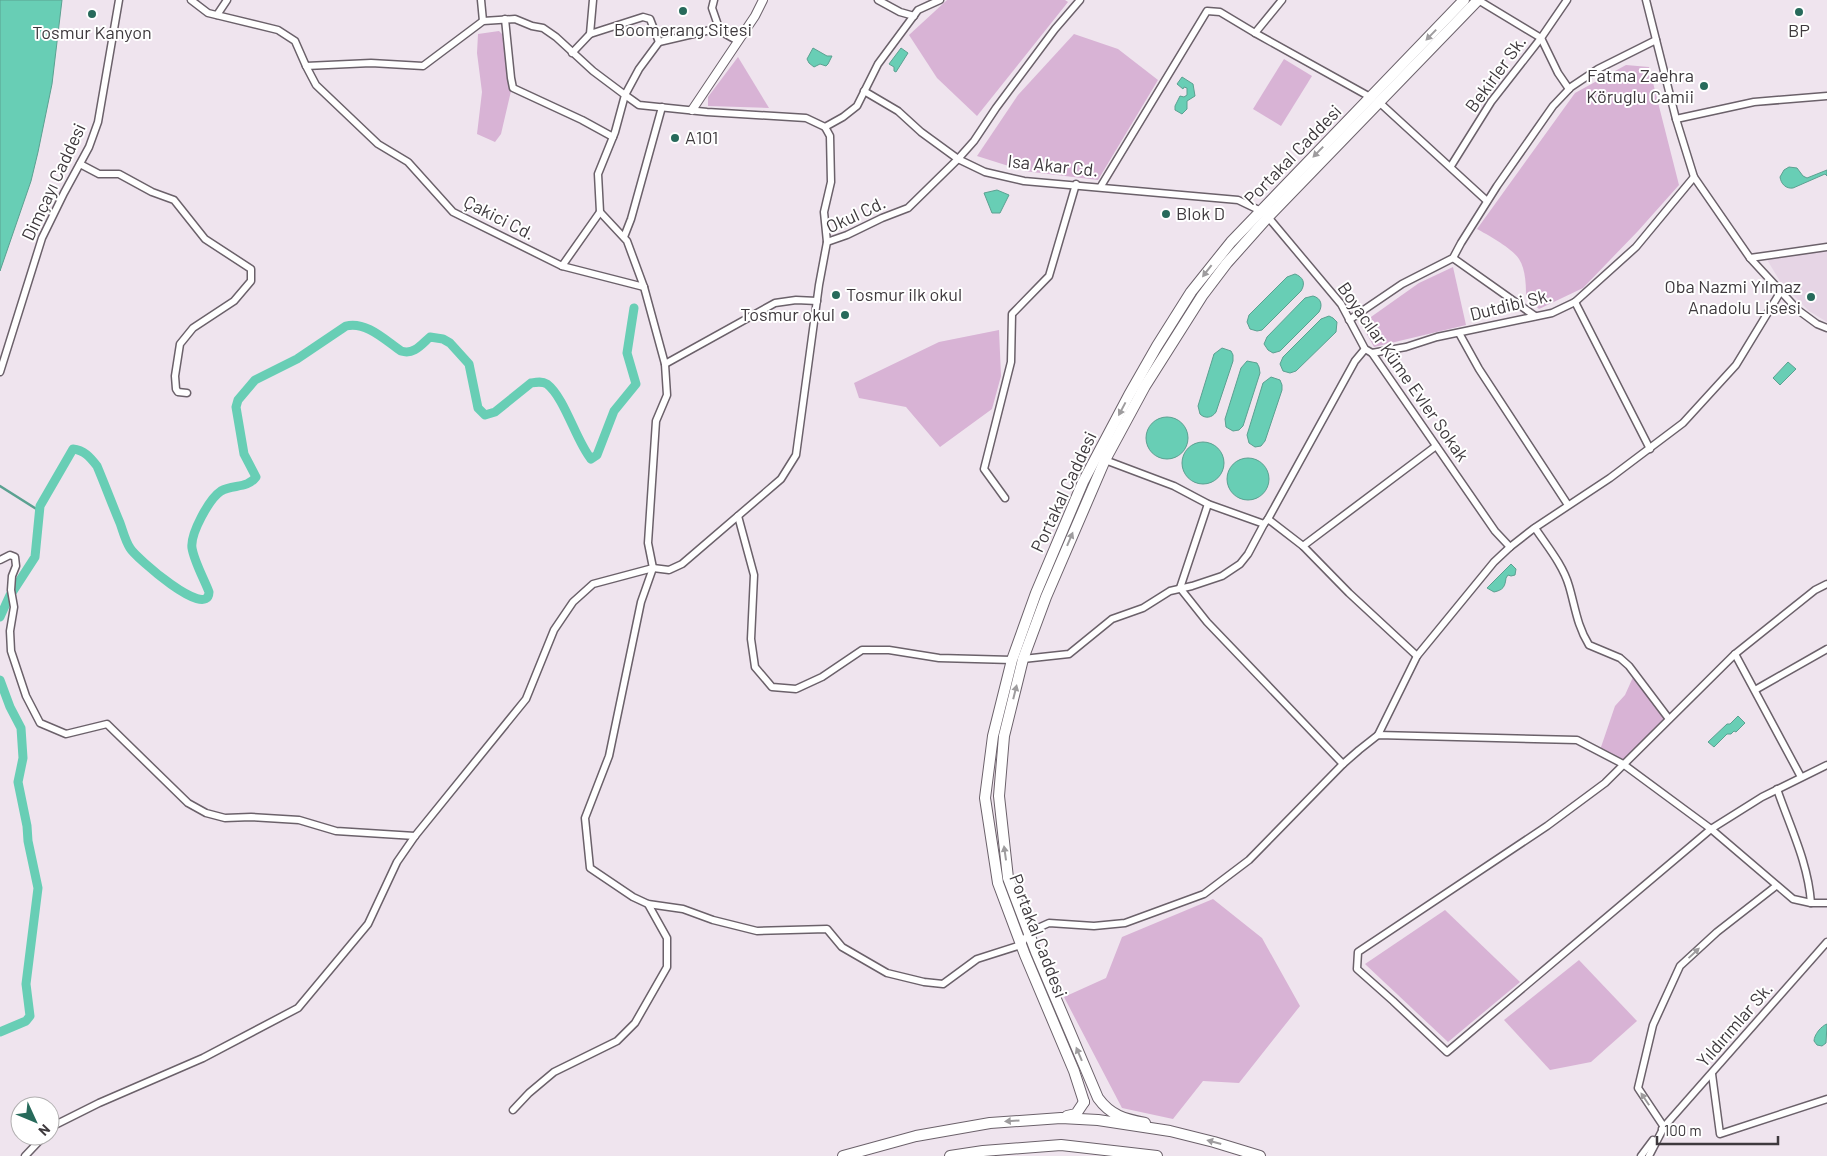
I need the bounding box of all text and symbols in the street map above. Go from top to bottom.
marker: Boomerang Sitesi [677,5,689,17]
marker: BP [1793,6,1805,18]
marker: Tosmur Kanyon [86,8,98,20]
place label: Boomerang Sitesi [614,18,752,40]
place label: BP [1788,19,1810,41]
place label: Tosmur Kanyon [32,21,152,43]
one-way arrow [1425,29,1437,41]
street label: Bekirler Sk. [1460,31,1530,116]
place label: Fatma Zaehra Köruglu Camii [1586,64,1694,107]
marker: Fatma Zaehra Köruglu Camii [1698,80,1710,92]
street label: Portakal Caddesi [1239,100,1346,209]
street label: Dimçayı Caddesi [16,119,90,244]
place label: A101 [685,126,718,148]
marker: A101 [669,132,681,144]
one-way arrow [1312,146,1324,158]
street label: Isa Akar Cd. [1007,149,1100,181]
street label: Çakici Cd. [460,190,539,244]
street label: Okul Cd. [822,191,889,237]
place label: Blok D [1176,202,1225,224]
marker: Blok D [1160,208,1172,220]
one-way arrow [1202,264,1213,277]
place label: Oba Nazmi Yılmaz Anadolu Lisesi [1664,275,1801,318]
street label: Boyacılar Küme Evler Sokak [1333,277,1474,465]
place label: Tosmur ilk okul [846,283,962,305]
street label: Dutdibi Sk. [1467,283,1554,325]
marker: Tosmur ilk okul [830,289,842,301]
marker: Oba Nazmi Yılmaz Anadolu Lisesi [1805,291,1817,303]
place label: Tosmur okul [740,303,835,325]
marker: Tosmur okul [839,309,851,321]
one-way arrow [1117,402,1126,415]
street label: Portakal Caddesi [1025,428,1101,556]
one-way arrow [1067,532,1075,547]
one-way arrow [1011,685,1019,700]
one-way arrow [1001,844,1009,860]
street label: Portakal Caddesi [1005,871,1073,1001]
one-way arrow [1688,947,1700,959]
street label: Yıldırımlar Sk. [1691,977,1777,1071]
one-way arrow [1074,1047,1082,1061]
one-way arrow [1641,1092,1650,1106]
north arrow [10,1096,60,1146]
scale bar [1657,1114,1778,1146]
one-way arrow [1004,1117,1020,1125]
text: N [35,1121,54,1140]
text: 100 m [1664,1121,1702,1139]
one-way arrow [1206,1138,1221,1146]

